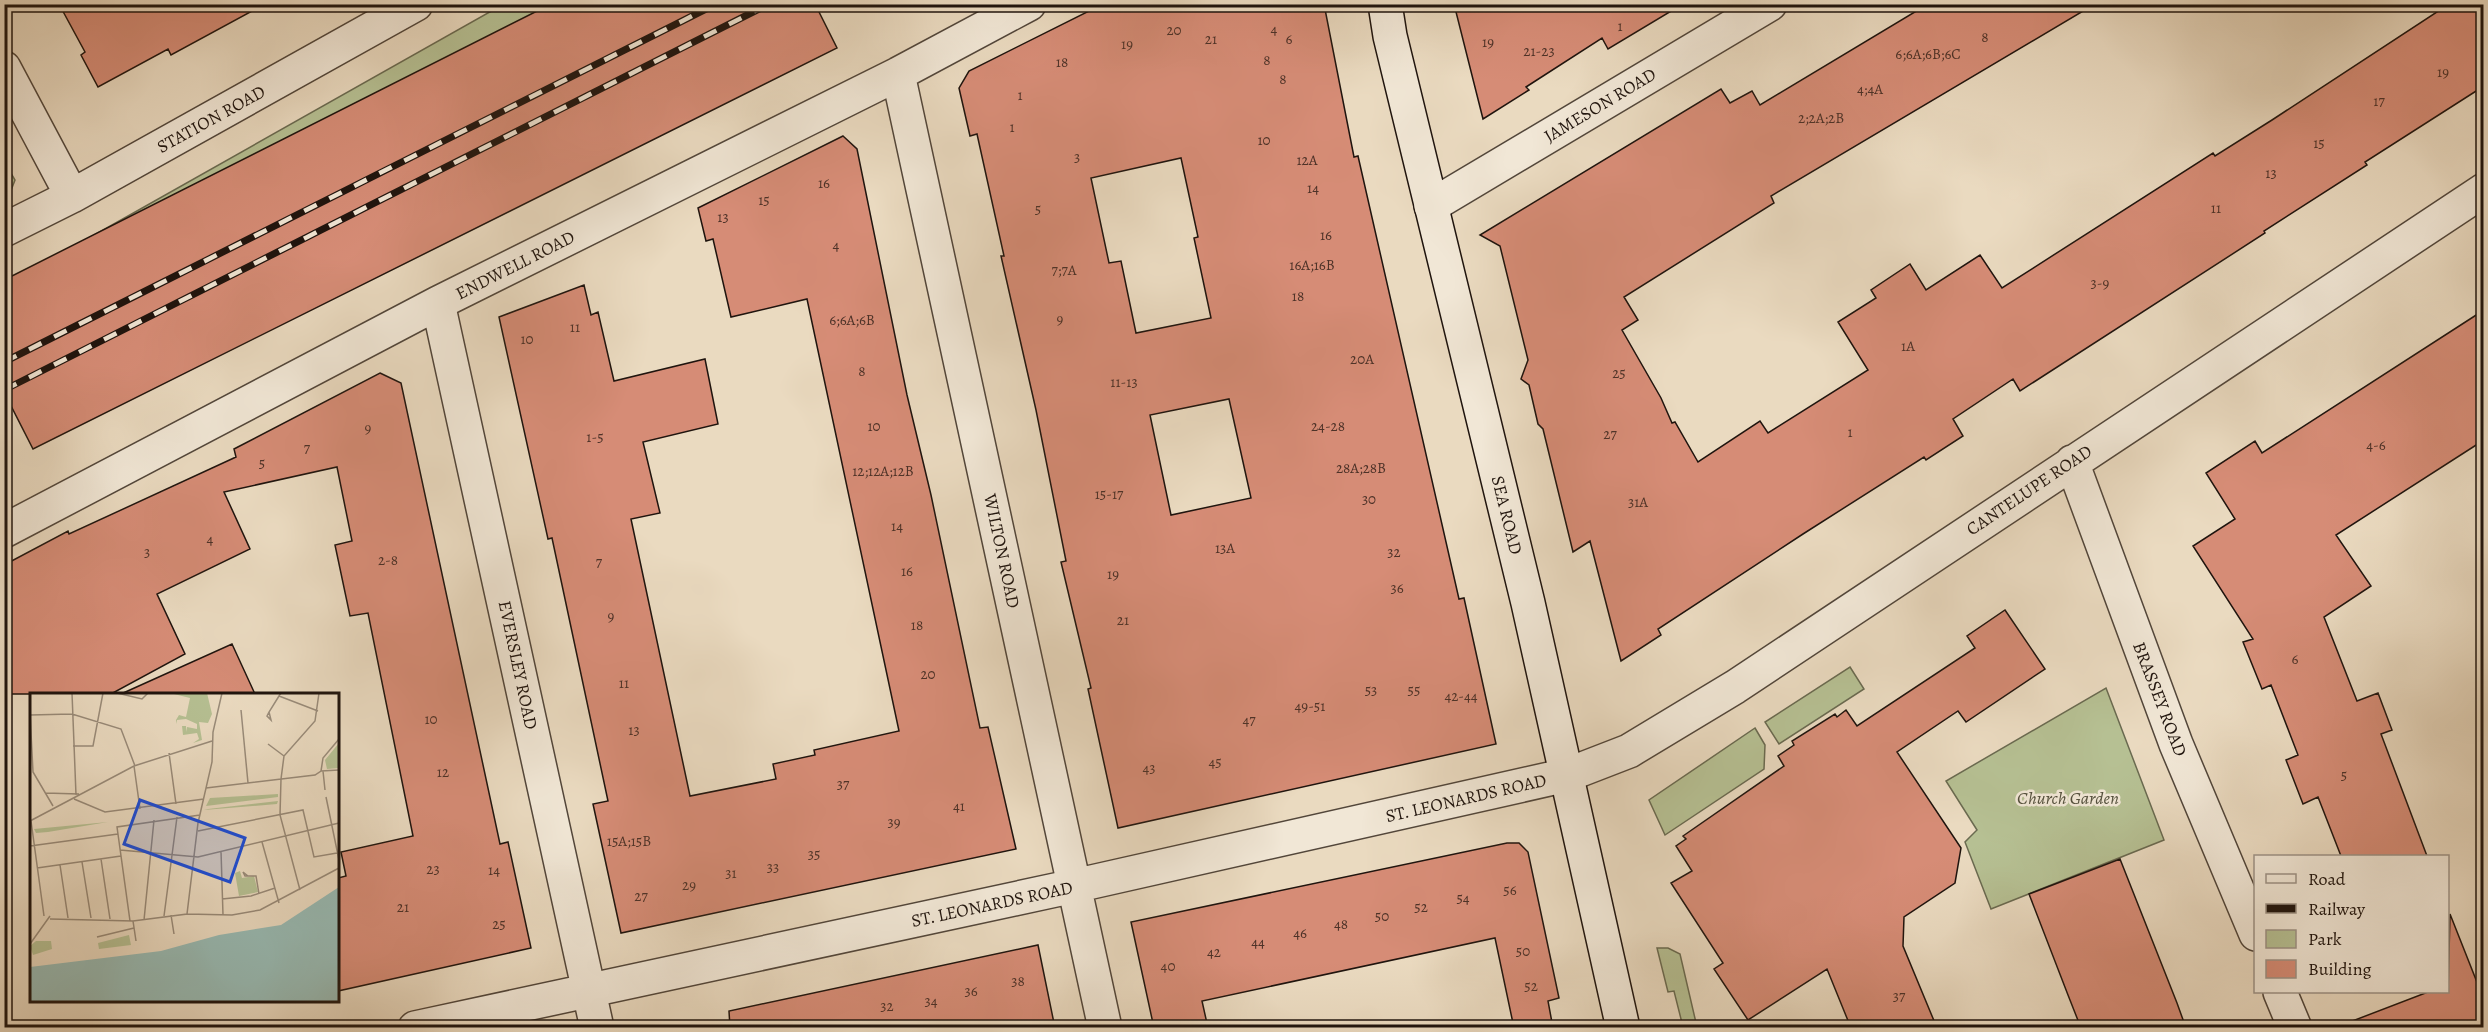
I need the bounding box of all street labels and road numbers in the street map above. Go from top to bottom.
street label: JAMESON ROAD [1539,62,1661,148]
street label: STATION ROAD [152,79,270,159]
street label: ENDWELL ROAD [451,225,579,305]
street label: CANTELUPE ROAD [1962,439,2096,541]
street label: SEA ROAD [1486,473,1528,557]
street label: WILTON ROAD [978,491,1026,610]
street label: EVERSLEY ROAD [493,598,543,732]
street label: BRASSEY ROAD [2127,638,2193,760]
street label: ST. LEONARDS ROAD [1383,768,1549,828]
street label: ST. LEONARDS ROAD [909,875,1075,933]

